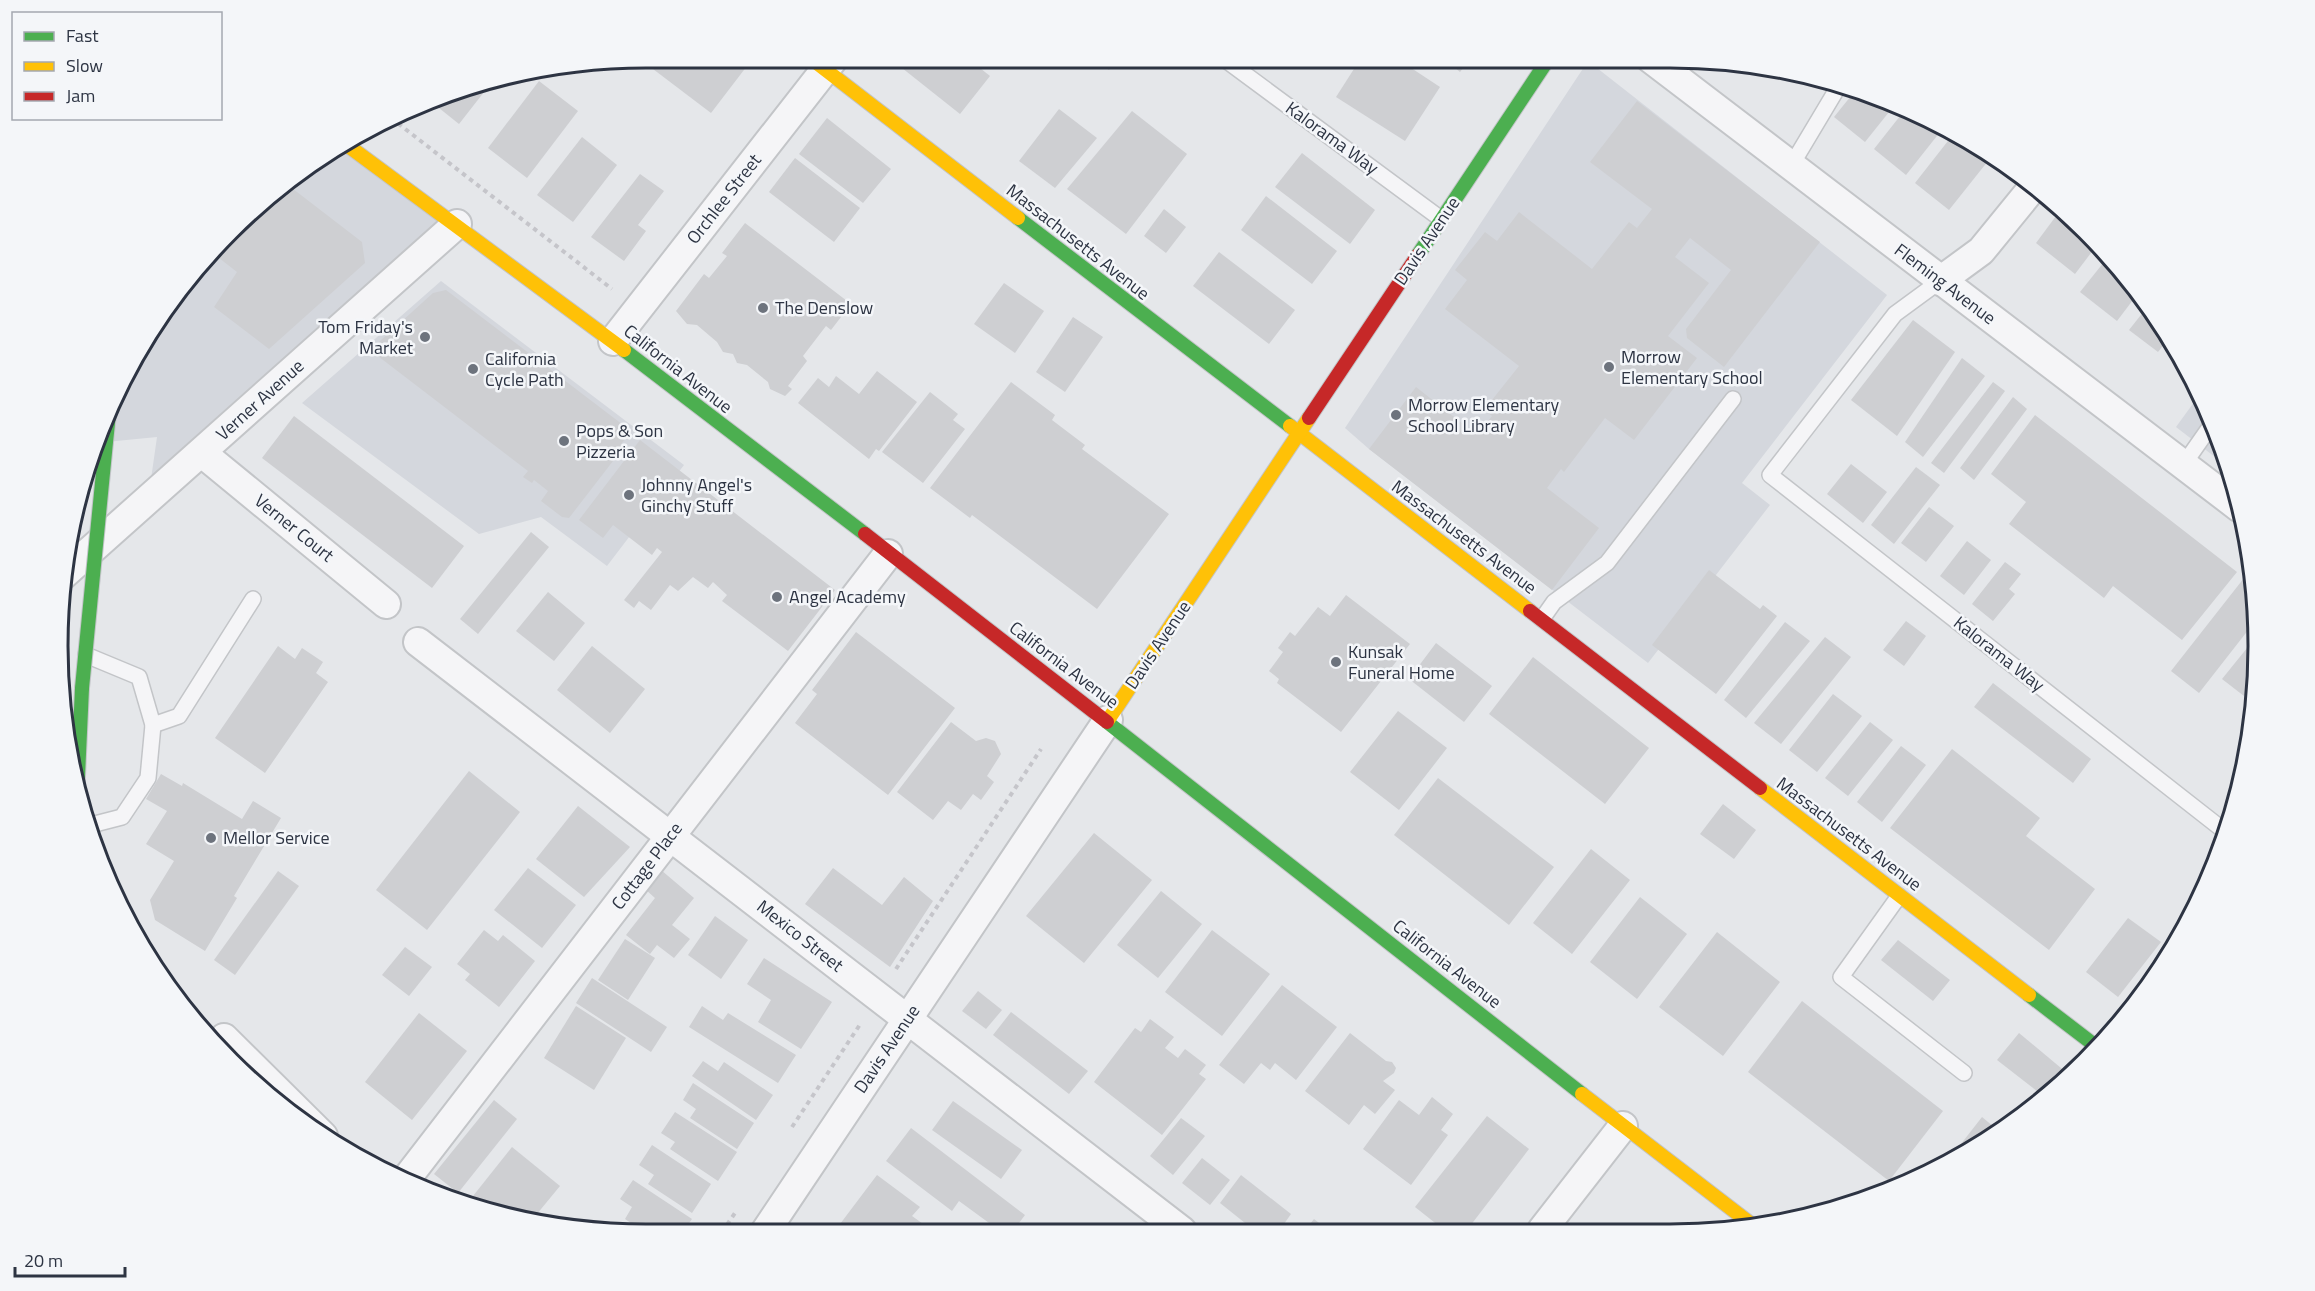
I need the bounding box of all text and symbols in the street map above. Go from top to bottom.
legend [12,12,222,120]
text: Fast [66,22,99,49]
text: Slow [66,52,103,79]
text: Jam [66,82,95,109]
street label: Kalorama Way [1280,94,1385,181]
street label: Orchlee Street [680,147,768,250]
street label: Massachusetts Avenue [1001,177,1156,306]
street label: Davis Avenue [1387,191,1466,290]
street label: Fleming Avenue [1889,236,2002,331]
place label: The Denslow [775,294,873,321]
marker: The Denslow [756,301,770,315]
place label: Tom Friday's Market [318,313,414,361]
street label: California Avenue [618,318,738,420]
marker: Tom Friday's Market [418,330,432,344]
place label: Morrow Elementary School [1621,343,1763,391]
place label: California Cycle Path [485,345,564,393]
street label: Verner Avenue [210,353,310,447]
marker: Morrow Elementary School [1602,360,1616,374]
marker: California Cycle Path [466,362,480,376]
place label: Morrow Elementary School Library [1408,391,1559,439]
marker: Morrow Elementary School Library [1389,408,1403,422]
place label: Pops & Son Pizzeria [576,417,663,465]
marker: Pops & Son Pizzeria [557,434,571,448]
place label: Johnny Angel's Ginchy Stuff [641,471,752,519]
street label: Massachusetts Avenue [1386,473,1543,600]
street label: Verner Court [249,487,340,569]
marker: Johnny Angel's Ginchy Stuff [622,488,636,502]
place label: Angel Academy [789,583,906,610]
marker: Angel Academy [770,590,784,604]
street label: Davis Avenue [1118,595,1197,694]
street label: Kalorama Way [1948,609,2051,698]
street label: California Avenue [1004,614,1125,715]
place label: Kunsak Funeral Home [1348,638,1455,686]
marker: Kunsak Funeral Home [1329,655,1343,669]
street label: Massachusetts Avenue [1771,770,1928,897]
street label: Cottage Place [605,816,689,915]
place label: Mellor Service [223,824,330,851]
marker: Mellor Service [204,831,218,845]
street label: Mexico Street [751,893,850,979]
street label: California Avenue [1387,913,1507,1015]
street label: Davis Avenue [847,999,926,1098]
scale bar [15,1240,124,1278]
text: 20 m [24,1247,63,1274]

